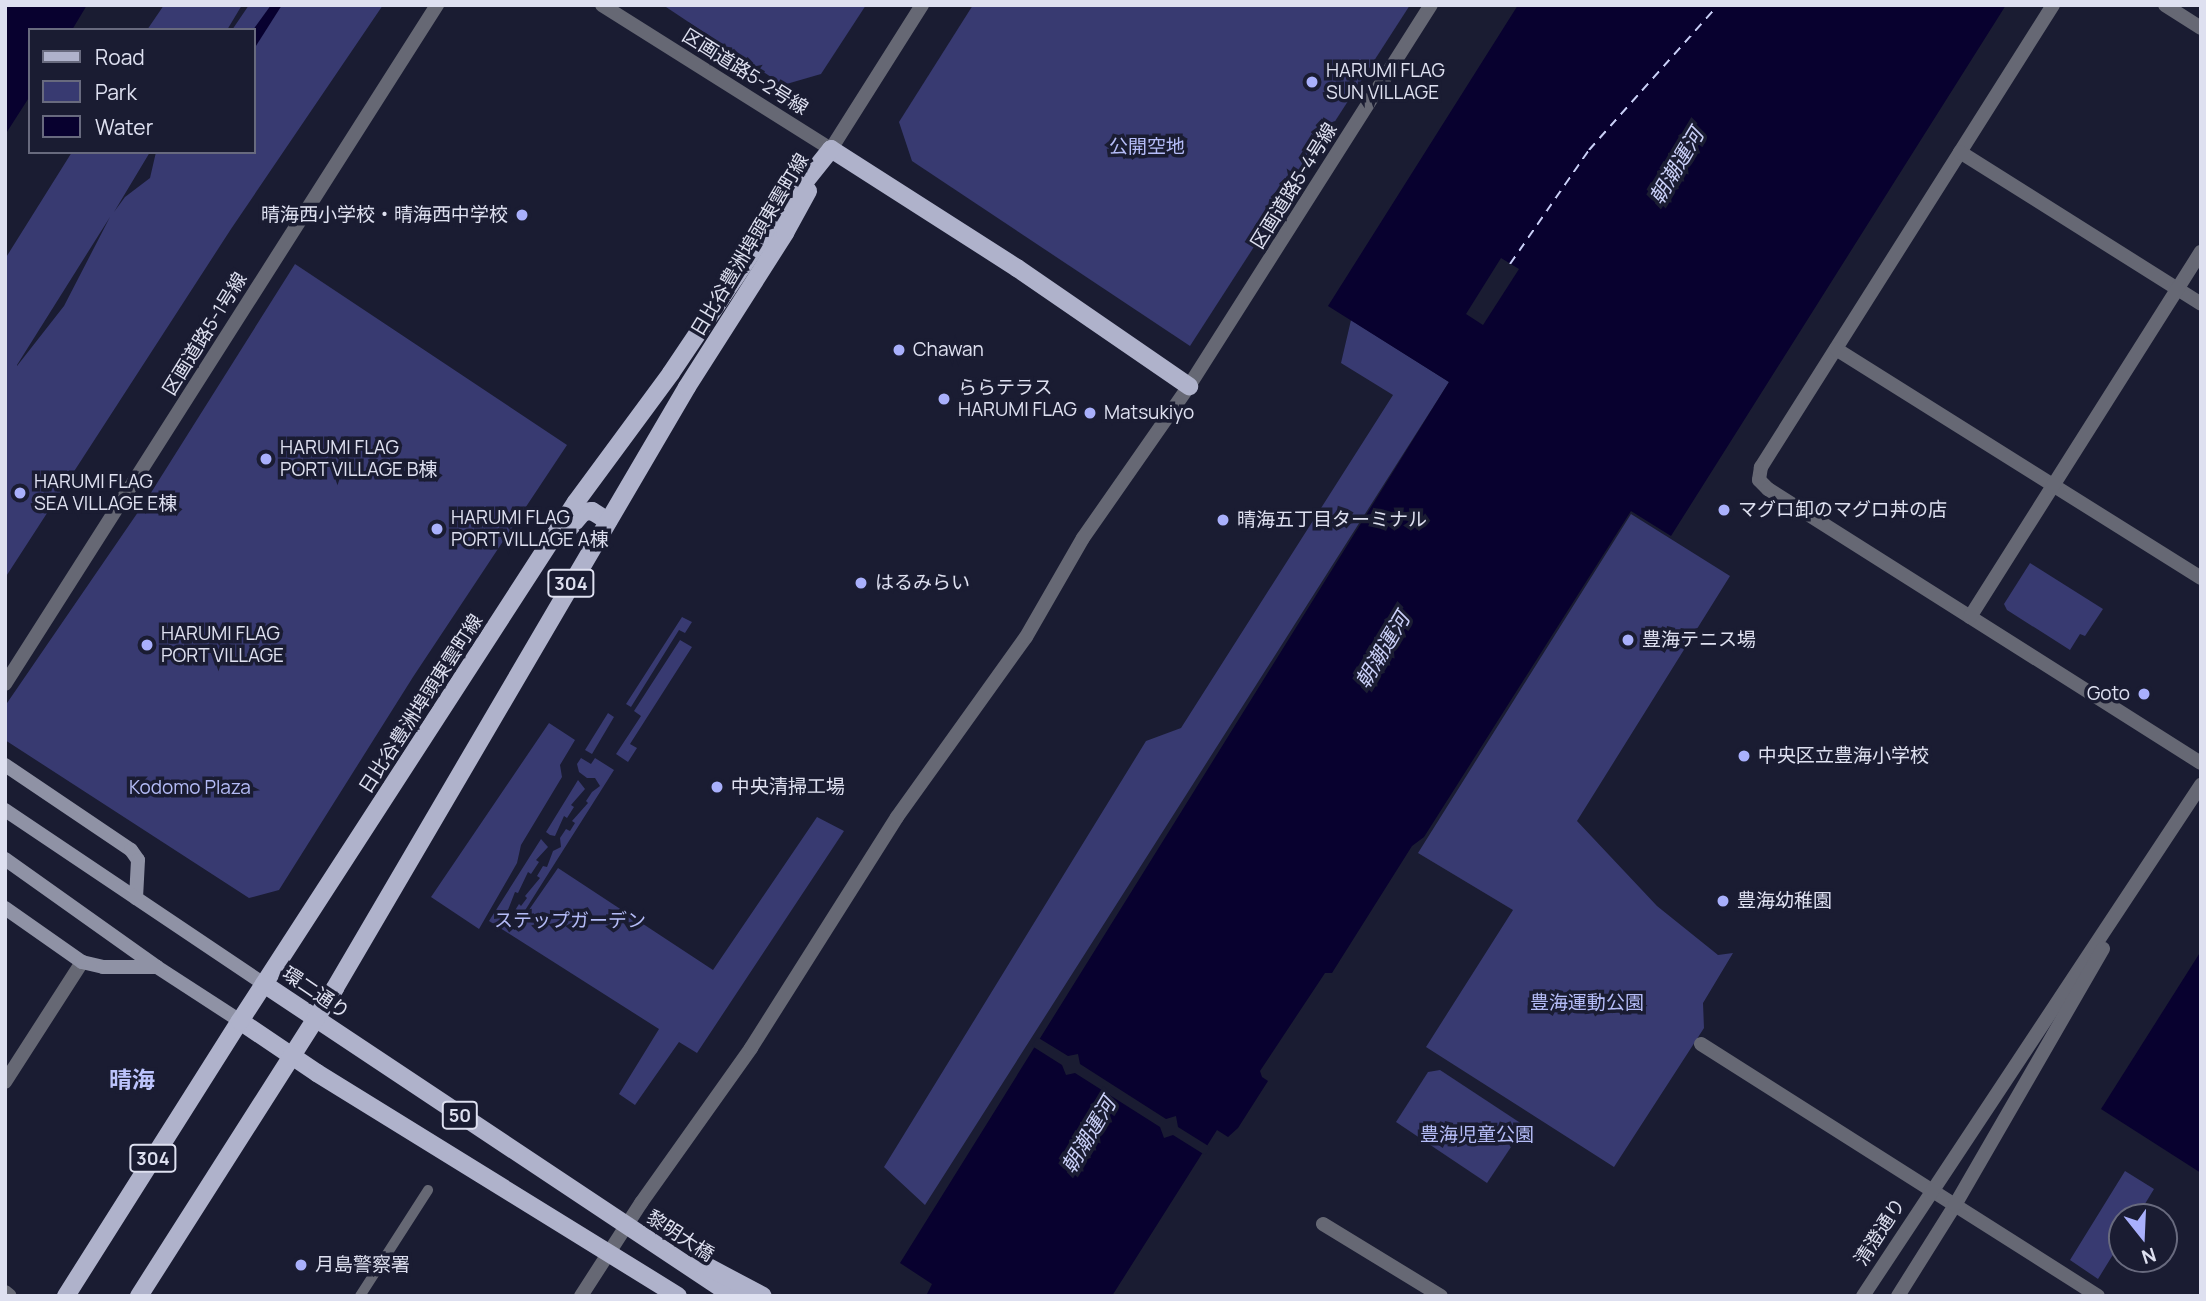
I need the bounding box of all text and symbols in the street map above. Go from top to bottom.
street label: 区画道路5-2号線 [678,24,812,120]
legend [28,28,256,154]
text: Road [95,43,145,71]
place label: HARUMI FLAG SUN VILLAGE [1326,60,1445,104]
marker: HARUMI FLAG SUN VILLAGE [1304,74,1320,90]
text: Park [95,78,137,106]
text: Water [95,113,153,141]
street label: 区画道路5-4号線 [1246,119,1342,253]
water label: 朝潮運河 [1644,124,1708,208]
park label: 公開空地 [1109,136,1185,158]
street label: 日比谷豊洲埠頭東雲町線 [686,150,814,340]
place label: 晴海西小学校・晴海西中学校 [261,204,508,226]
marker: 晴海西小学校・晴海西中学校 [514,207,530,223]
street label: 区画道路5-1号線 [158,268,252,400]
place label: Chawan [913,339,984,361]
marker: Chawan [891,342,907,358]
place label: ららテラス HARUMI FLAG [958,377,1077,421]
marker: ららテラス HARUMI FLAG [936,391,952,407]
place label: Matsukiyo [1104,402,1194,424]
marker: Matsukiyo [1082,405,1098,421]
place label: HARUMI FLAG PORT VILLAGE B棟 [280,437,438,481]
marker: HARUMI FLAG PORT VILLAGE B棟 [258,451,274,467]
place label: HARUMI FLAG SEA VILLAGE E棟 [34,471,177,515]
marker: HARUMI FLAG SEA VILLAGE E棟 [12,485,28,501]
place label: マグロ卸のマグロ丼の店 [1738,499,1947,521]
marker: マグロ卸のマグロ丼の店 [1716,502,1732,518]
place label: HARUMI FLAG PORT VILLAGE A棟 [451,507,609,551]
place label: 晴海五丁目ターミナル [1237,509,1427,531]
marker: 晴海五丁目ターミナル [1215,512,1231,528]
marker: HARUMI FLAG PORT VILLAGE A棟 [429,521,445,537]
road number: 304 [546,568,596,598]
place label: はるみらい [875,572,970,594]
marker: はるみらい [853,575,869,591]
water label: 朝潮運河 [1350,608,1414,692]
street label: 日比谷豊洲埠頭東雲町線 [355,610,487,798]
place label: HARUMI FLAG PORT VILLAGE [161,623,285,667]
place label: 豊海テニス場 [1642,629,1756,651]
marker: 豊海テニス場 [1620,632,1636,648]
marker: HARUMI FLAG PORT VILLAGE [139,637,155,653]
place label: Goto [2087,683,2130,705]
marker: Goto [2136,686,2152,702]
place label: 中央区立豊海小学校 [1758,745,1929,767]
marker: 中央区立豊海小学校 [1736,748,1752,764]
place label: 中央清掃工場 [731,776,845,798]
park label: Kodomo Plaza [129,777,251,799]
marker: 中央清掃工場 [709,779,725,795]
place label: 豊海幼稚園 [1737,890,1832,912]
marker: 豊海幼稚園 [1715,893,1731,909]
park label: ステップガーデン [494,910,646,932]
street label: 環二通り [278,962,354,1024]
park label: 豊海運動公園 [1530,992,1644,1014]
district label: 晴海 [109,1065,155,1093]
water label: 朝潮運河 [1056,1093,1120,1177]
road number: 50 [441,1100,479,1130]
park label: 豊海児童公園 [1420,1124,1534,1146]
road number: 304 [128,1143,178,1172]
street label: 清澄通り [1850,1194,1910,1270]
north arrow [2108,1203,2178,1273]
street label: 黎明大橋 [642,1206,718,1266]
text: N [2138,1242,2159,1271]
place label: 月島警察署 [315,1254,410,1276]
marker: 月島警察署 [293,1257,309,1273]

